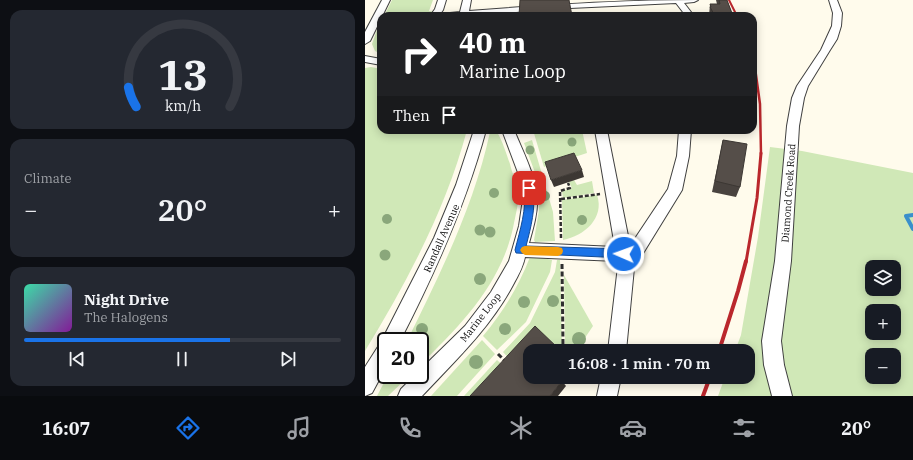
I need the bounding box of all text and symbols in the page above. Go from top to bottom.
text: 40 m [459,24,526,61]
icon: right [393,28,445,80]
text: 13 [158,47,207,101]
text: Marine Loop [459,60,566,83]
text: km/h [164,96,201,115]
icon: arrive [438,104,460,126]
text: Then [393,106,430,125]
street label: Diamond Creek Road [779,143,798,243]
text: Climate [24,170,71,187]
pin [512,171,546,205]
icon: arrive [518,177,540,199]
text: 20° [157,190,208,229]
text: − [24,195,37,224]
text: + [328,195,341,224]
street label: Randall Avenue [421,202,462,274]
position arrow [603,233,645,275]
map controls [865,260,901,384]
button: layers [865,260,901,296]
text: Night Drive [84,290,169,309]
street label: Marine Loop [457,290,504,345]
button: + [865,304,901,340]
text: The Halogens [84,309,168,326]
speed limit sign: 20 [377,332,429,384]
icon: previous [66,348,88,370]
icon: pause [171,348,193,370]
icon: next [277,348,299,370]
button: − [865,348,901,384]
text: 16:08 · 1 min · 70 m [568,354,710,373]
icon: directions [174,414,202,442]
icon: music [285,414,313,442]
icon: phone [396,414,424,442]
icon: climate [507,414,535,442]
icon: car [619,414,647,442]
icon: filters [730,414,758,442]
text: 16:07 [42,417,90,440]
text: 20° [841,417,871,440]

